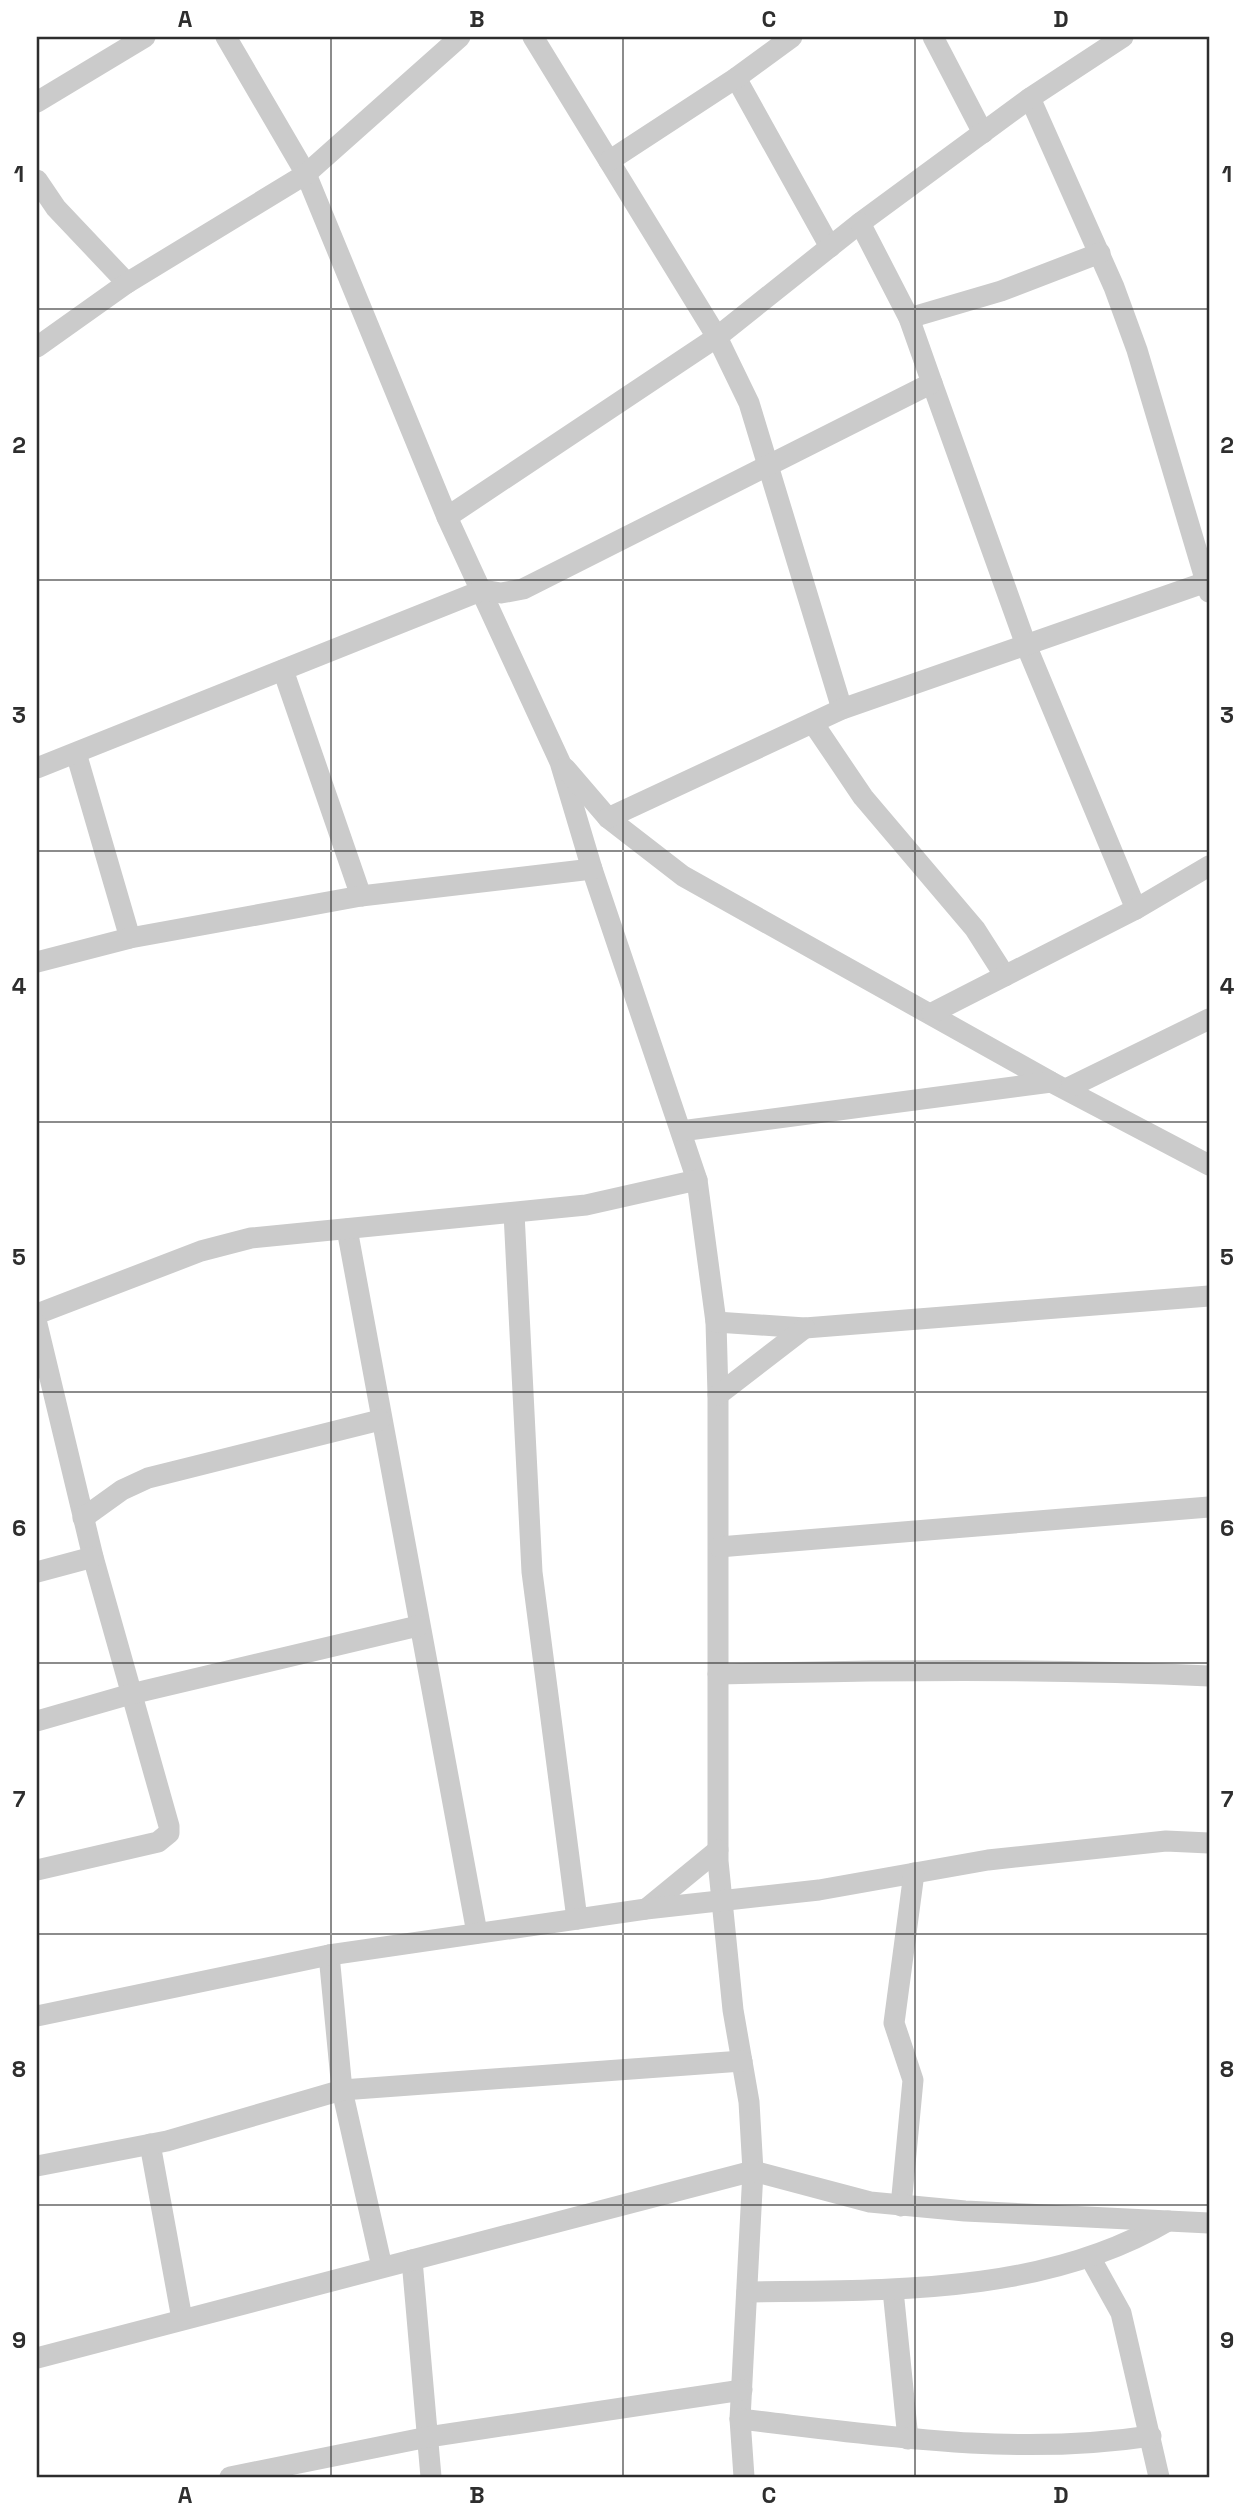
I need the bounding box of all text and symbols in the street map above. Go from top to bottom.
text: A [178,4,193,34]
text: B [469,4,485,34]
text: C [762,4,776,34]
text: D [1053,4,1069,34]
text: 1 [14,159,24,189]
text: 1 [1222,159,1232,189]
text: 2 [12,430,26,460]
text: 2 [1220,430,1234,460]
text: 3 [12,700,26,730]
text: 3 [1220,700,1234,730]
text: 4 [12,971,27,1001]
text: 4 [1220,971,1235,1001]
text: 5 [12,1242,26,1272]
text: 5 [1220,1242,1234,1272]
text: 6 [12,1513,26,1543]
text: 6 [1220,1513,1234,1543]
text: 7 [13,1784,26,1814]
text: 7 [1221,1784,1234,1814]
text: 8 [12,2054,26,2084]
text: 8 [1220,2054,1234,2084]
text: 9 [12,2325,26,2355]
text: 9 [1220,2325,1234,2355]
text: A [178,2480,193,2510]
text: B [469,2480,485,2510]
text: C [762,2480,776,2510]
text: D [1053,2480,1069,2510]

